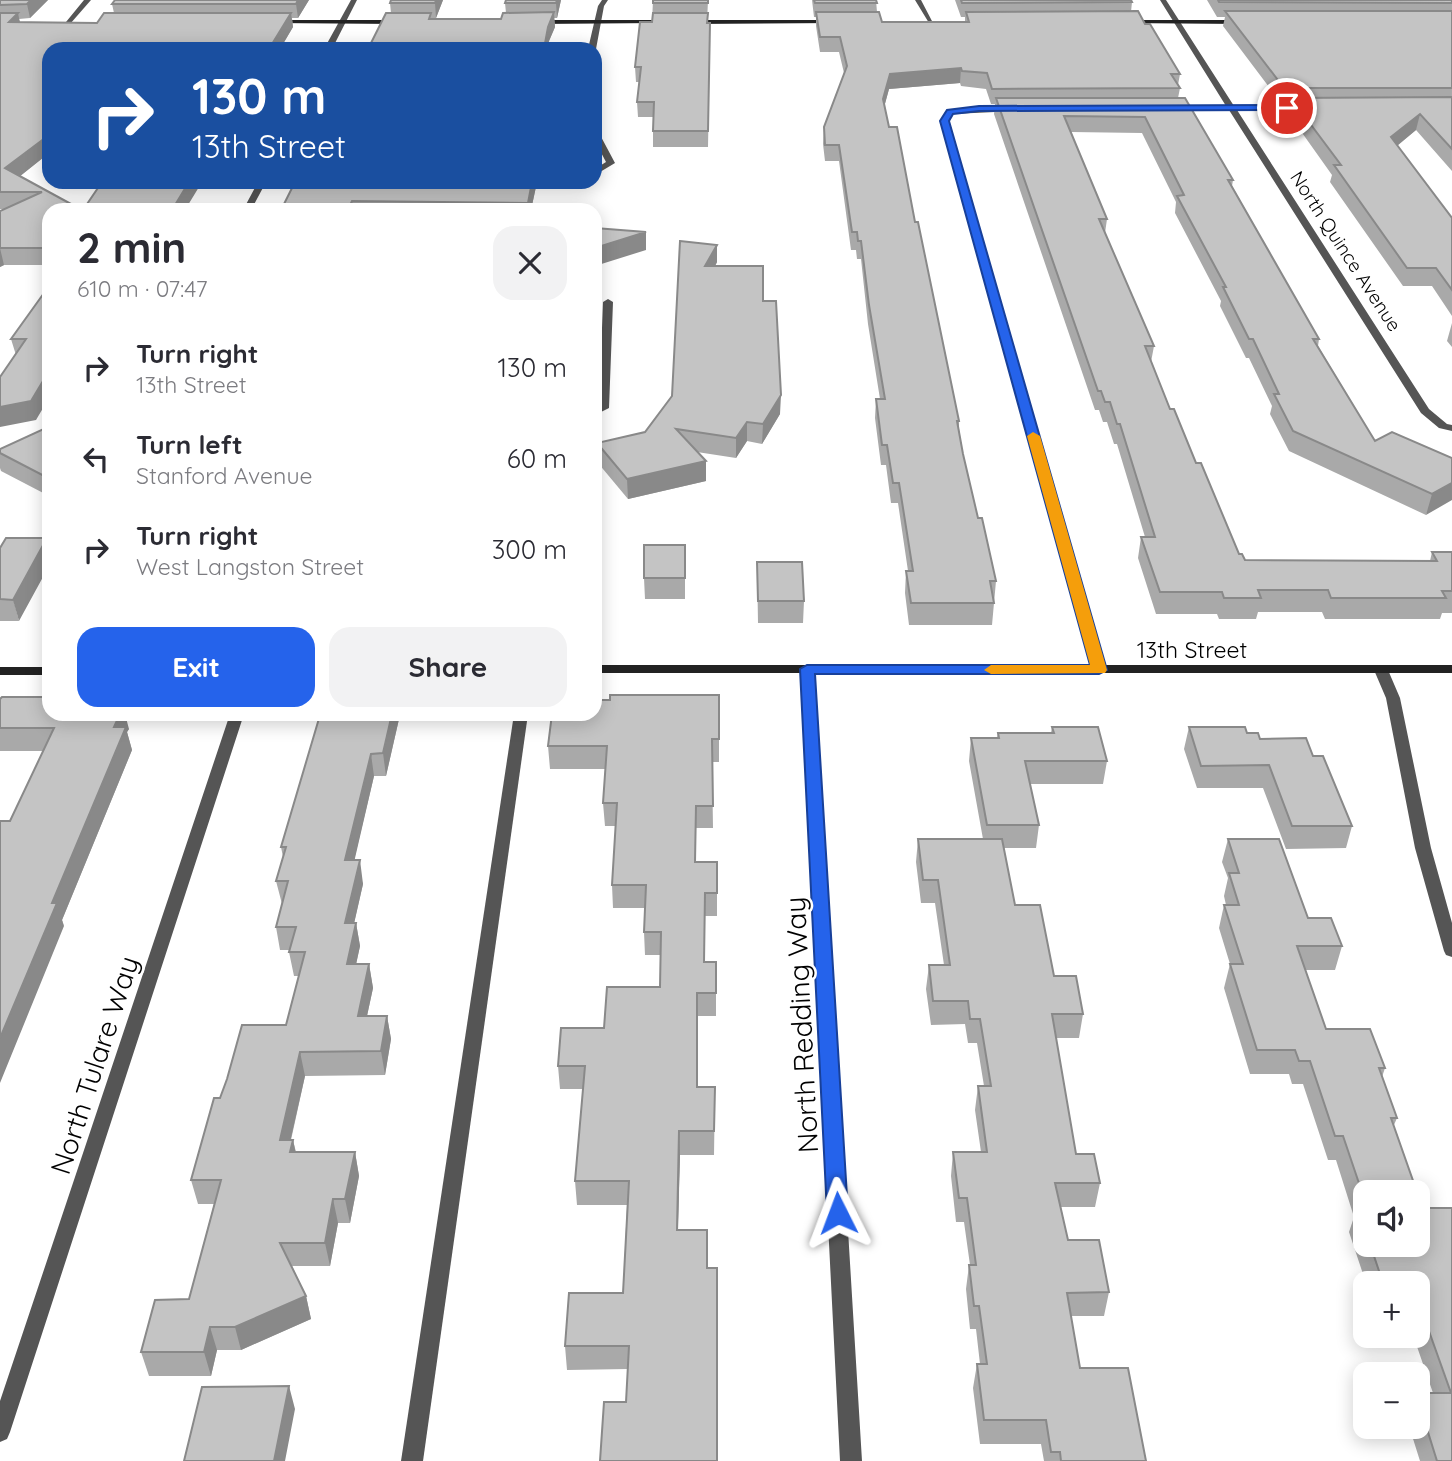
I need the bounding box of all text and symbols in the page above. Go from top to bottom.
text: 130 m [192,65,326,126]
icon: right [77,70,168,161]
pin [1257,78,1317,138]
icon: arrive [1268,89,1306,127]
text: 13th Street [192,126,346,166]
street label: North Quince Avenue [1285,166,1407,336]
text: 2 min [77,221,186,274]
button: close [493,226,567,300]
text: 610 m · 07:47 [77,274,208,303]
text: Turn right [136,337,258,370]
icon: right [77,349,115,387]
text: 130 m [497,351,567,384]
text: 13th Street [136,370,247,399]
text: Turn left [136,428,243,461]
icon: left [77,440,115,478]
text: 60 m [507,442,567,475]
text: Stanford Avenue [136,461,313,490]
text: Turn right [136,519,258,552]
icon: right [77,531,115,569]
text: 300 m [492,533,567,566]
text: West Langston Street [136,552,364,581]
button: Exit [77,627,315,707]
button: Share [329,627,567,707]
street label: 13th Street [1137,635,1247,664]
street label: North Redding Way [777,896,825,1154]
street label: North Tulare Way [42,951,146,1179]
position arrow [801,1176,875,1250]
map controls [1353,1180,1430,1439]
button: sound [1353,1180,1430,1257]
button: + [1353,1271,1430,1348]
button: − [1353,1362,1430,1439]

